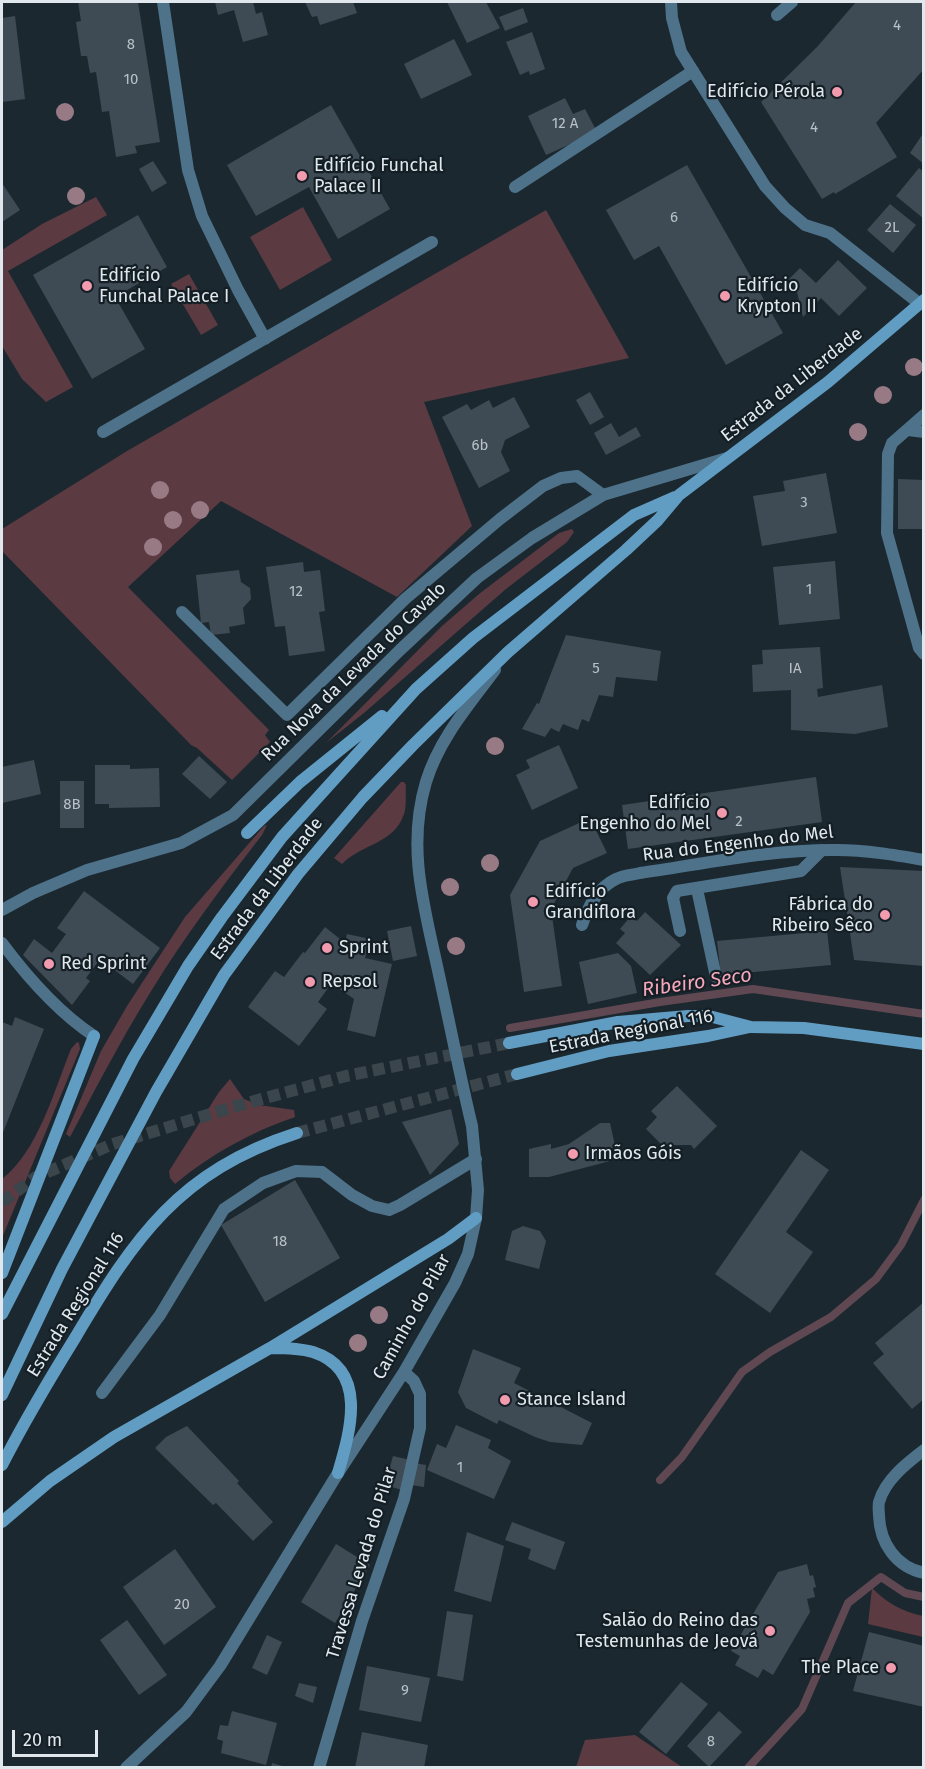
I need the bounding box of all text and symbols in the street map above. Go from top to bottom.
house number: 4 [893,17,901,35]
house number: 8 [127,36,135,54]
house number: 10 [124,71,138,89]
place label: Edifício Pérola [707,81,825,103]
marker: Edifício Pérola [830,85,844,99]
house number: 12 A [552,115,578,133]
house number: 4 [810,119,818,137]
place label: Edifício Funchal Palace II [314,155,443,198]
marker: Edifício Funchal Palace II [295,169,309,183]
house number: 6 [670,209,678,227]
house number: 2L [885,219,899,237]
place label: Edifício Funchal Palace I [99,265,229,308]
place label: Edifício Krypton II [737,275,817,318]
marker: Edifício Funchal Palace I [80,279,94,293]
marker: Edifício Krypton II [718,289,732,303]
street label: Estrada da Liberdade [717,323,867,447]
house number: 6b [472,437,488,455]
house number: 3 [800,494,808,512]
street label: Rua Nova da Levada do Cavalo [257,578,451,766]
house number: 1 [806,581,812,599]
house number: 12 [289,583,303,601]
house number: 5 [592,660,600,678]
house number: IA [788,660,802,678]
place label: Edifício Engenho do Mel [580,792,710,834]
house number: 8B [63,796,81,814]
marker: Edifício Engenho do Mel [715,806,729,820]
street label: Estrada da Liberdade [206,813,328,965]
house number: 2 [735,813,743,831]
street label: Rua do Engenho do Mel [641,822,835,866]
place label: Edifício Grandiflora [545,881,636,924]
place label: Fábrica do Ribeiro Sêco [771,894,873,936]
marker: Edifício Grandiflora [526,895,540,909]
marker: Fábrica do Ribeiro Sêco [878,908,892,922]
place label: Sprint [339,937,389,959]
marker: Sprint [320,941,334,955]
place label: Red Sprint [61,953,147,975]
marker: Red Sprint [42,957,56,971]
water label: Ribeiro Seco [641,963,753,1003]
place label: Repsol [322,971,377,993]
marker: Repsol [303,975,317,989]
street label: Estrada Regional 116 [547,1006,715,1058]
place label: Irmãos Góis [585,1143,682,1165]
marker: Irmãos Góis [566,1147,580,1161]
street label: Estrada Regional 116 [23,1229,129,1381]
house number: 18 [273,1233,287,1251]
street label: Caminho do Pilar [369,1251,455,1383]
place label: Stance Island [517,1389,626,1411]
marker: Stance Island [498,1393,512,1407]
house number: 1 [457,1459,463,1477]
street label: Travessa Levada do Pilar [322,1464,402,1662]
house number: 20 [174,1596,190,1614]
place label: Salão do Reino das Testemunhas de Jeová [576,1610,758,1652]
marker: Salão do Reino das Testemunhas de Jeová [763,1624,777,1638]
place label: The Place [801,1657,879,1679]
marker: The Place [884,1661,898,1675]
house number: 9 [401,1682,409,1700]
scale bar [15,1718,100,1756]
text: 20 m [23,1729,62,1751]
house number: 8 [707,1733,715,1751]

